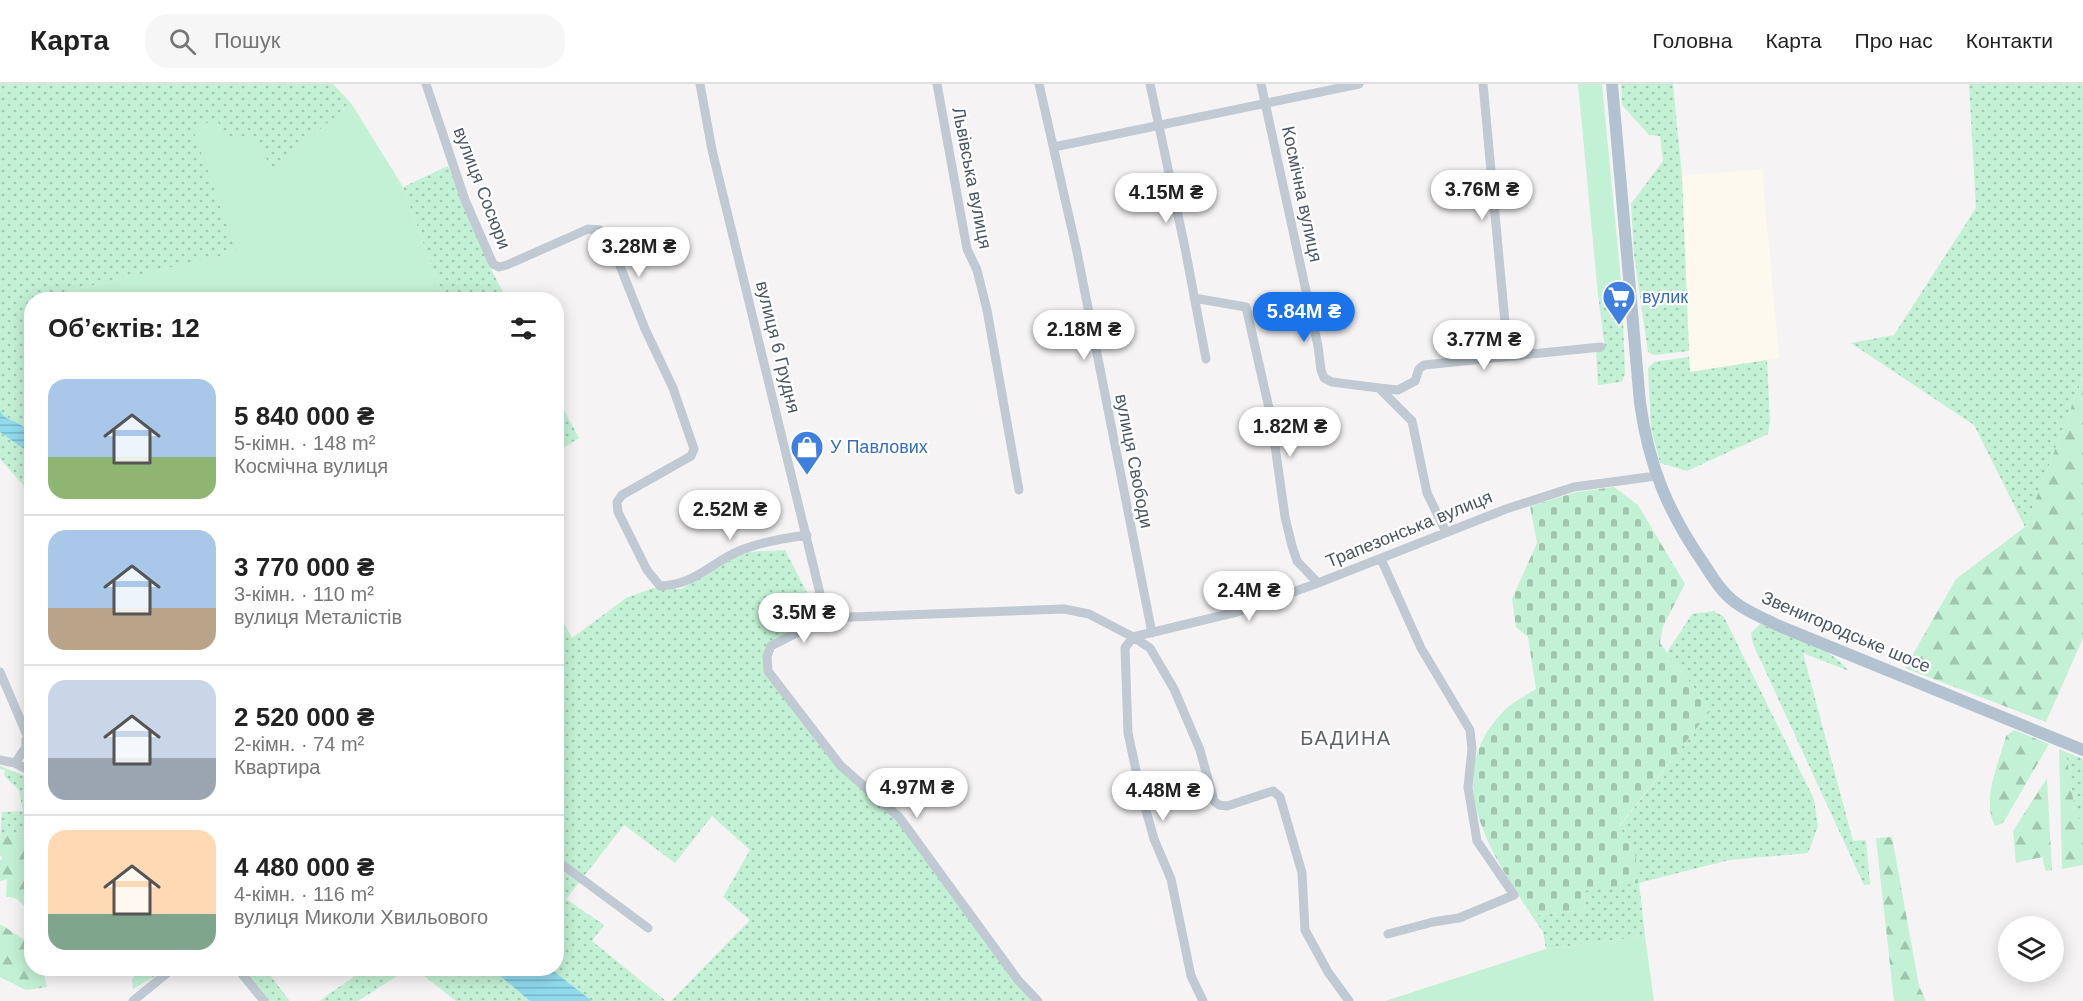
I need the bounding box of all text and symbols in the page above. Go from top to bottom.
search box [145,14,565,68]
text: Карта [30,25,109,56]
icon: search [166,25,199,58]
text: Пошук [214,28,280,53]
text: Головна [1653,29,1732,52]
text: Карта [1765,29,1822,52]
text: Про нас [1855,29,1933,52]
text: Контакти [1966,29,2053,52]
street label: Львівська вулиця [948,105,996,251]
street label: вулиця Сосюри [450,124,514,252]
street label: Космічна вулиця [1278,124,1326,264]
pin: 3.76M ₴ [1427,170,1537,221]
pin: 4.15M ₴ [1111,173,1221,224]
text: 3.76M ₴ [1445,178,1519,200]
text: 4.15M ₴ [1129,181,1203,203]
pin: 3.28M ₴ [584,227,694,278]
text: 3.28M ₴ [602,235,676,257]
street label: вулиця 6 Грудня [752,279,804,415]
supermarket icon: вулик [1601,279,1637,326]
place label: вулик [1642,287,1688,307]
pin: 5.84M ₴ [1249,292,1359,343]
text: 5.84M ₴ [1267,300,1341,322]
pin: 2.18M ₴ [1029,310,1139,361]
icon: filters [507,312,540,345]
text: Об’єктів: 12 [48,313,200,343]
text: 2.18M ₴ [1047,318,1121,340]
pin: 3.77M ₴ [1429,320,1539,371]
text: 3.77M ₴ [1447,328,1521,350]
street label: вулиця Свободи [1111,392,1157,530]
text: 5 840 000 ₴ [234,401,374,431]
icon: home [96,403,168,475]
pin: 1.82M ₴ [1235,407,1345,458]
text: 1.82M ₴ [1253,415,1327,437]
shop icon: У Павлових [789,429,825,476]
text: 5-кімн. · 148 m² [234,432,375,454]
place label: У Павлових [830,437,928,457]
text: Космічна вулиця [234,455,388,477]
street label: Трапезонська вулиця [1323,486,1495,572]
pin: 2.52M ₴ [675,490,785,541]
text: 2.52M ₴ [693,498,767,520]
text: 3 770 000 ₴ [234,552,374,582]
icon: home [96,554,168,626]
pin: 2.4M ₴ [1200,571,1298,622]
text: 2.4M ₴ [1217,579,1281,601]
text: 3-кімн. · 110 m² [234,583,374,605]
street label: Звенигородське шосе [1759,587,1933,677]
pin: 3.5M ₴ [755,593,853,644]
text: 3.5M ₴ [772,601,836,623]
text: вулиця Металістів [234,606,402,628]
text: 2 520 000 ₴ [234,702,374,732]
icon: home [96,704,168,776]
district label: БАДИНА [1300,727,1392,749]
text: 2-кімн. · 74 m² [234,733,364,755]
text: Квартира [234,756,320,778]
pin: 4.97M ₴ [862,768,972,819]
pin: 4.48M ₴ [1108,771,1218,822]
text: 4.97M ₴ [880,776,954,798]
text: 4.48M ₴ [1126,779,1200,801]
text: 4 480 000 ₴ [234,852,374,882]
icon: home [96,854,168,926]
text: 4-кімн. · 116 m² [234,883,374,905]
text: вулиця Миколи Хвильового [234,906,488,928]
map controls [1998,916,2064,982]
button: layers [1998,916,2064,982]

